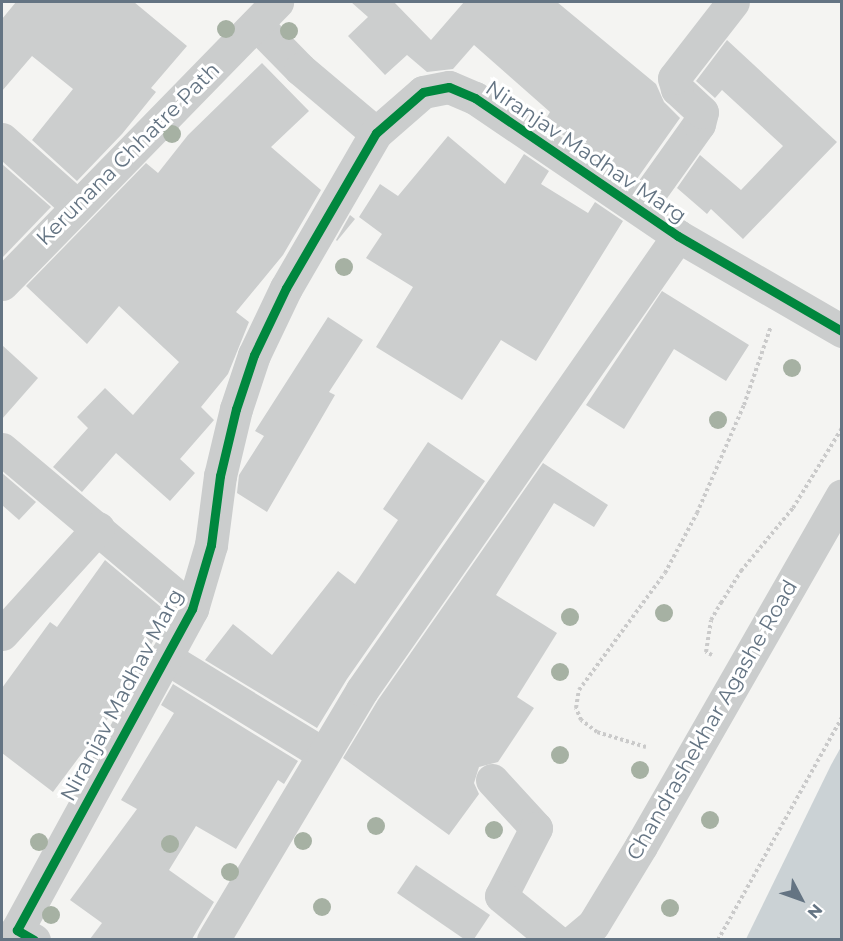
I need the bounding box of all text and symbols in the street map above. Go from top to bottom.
street label: Kerunana Chhatre Path [31,57,225,251]
street label: Niranjav Madhav Marg [481,75,691,229]
street label: Chandrashekhar Agashe Road [621,575,803,865]
street label: Niranjav Madhav Marg [55,585,189,805]
north arrow [771,869,831,929]
text: N [804,900,826,922]

